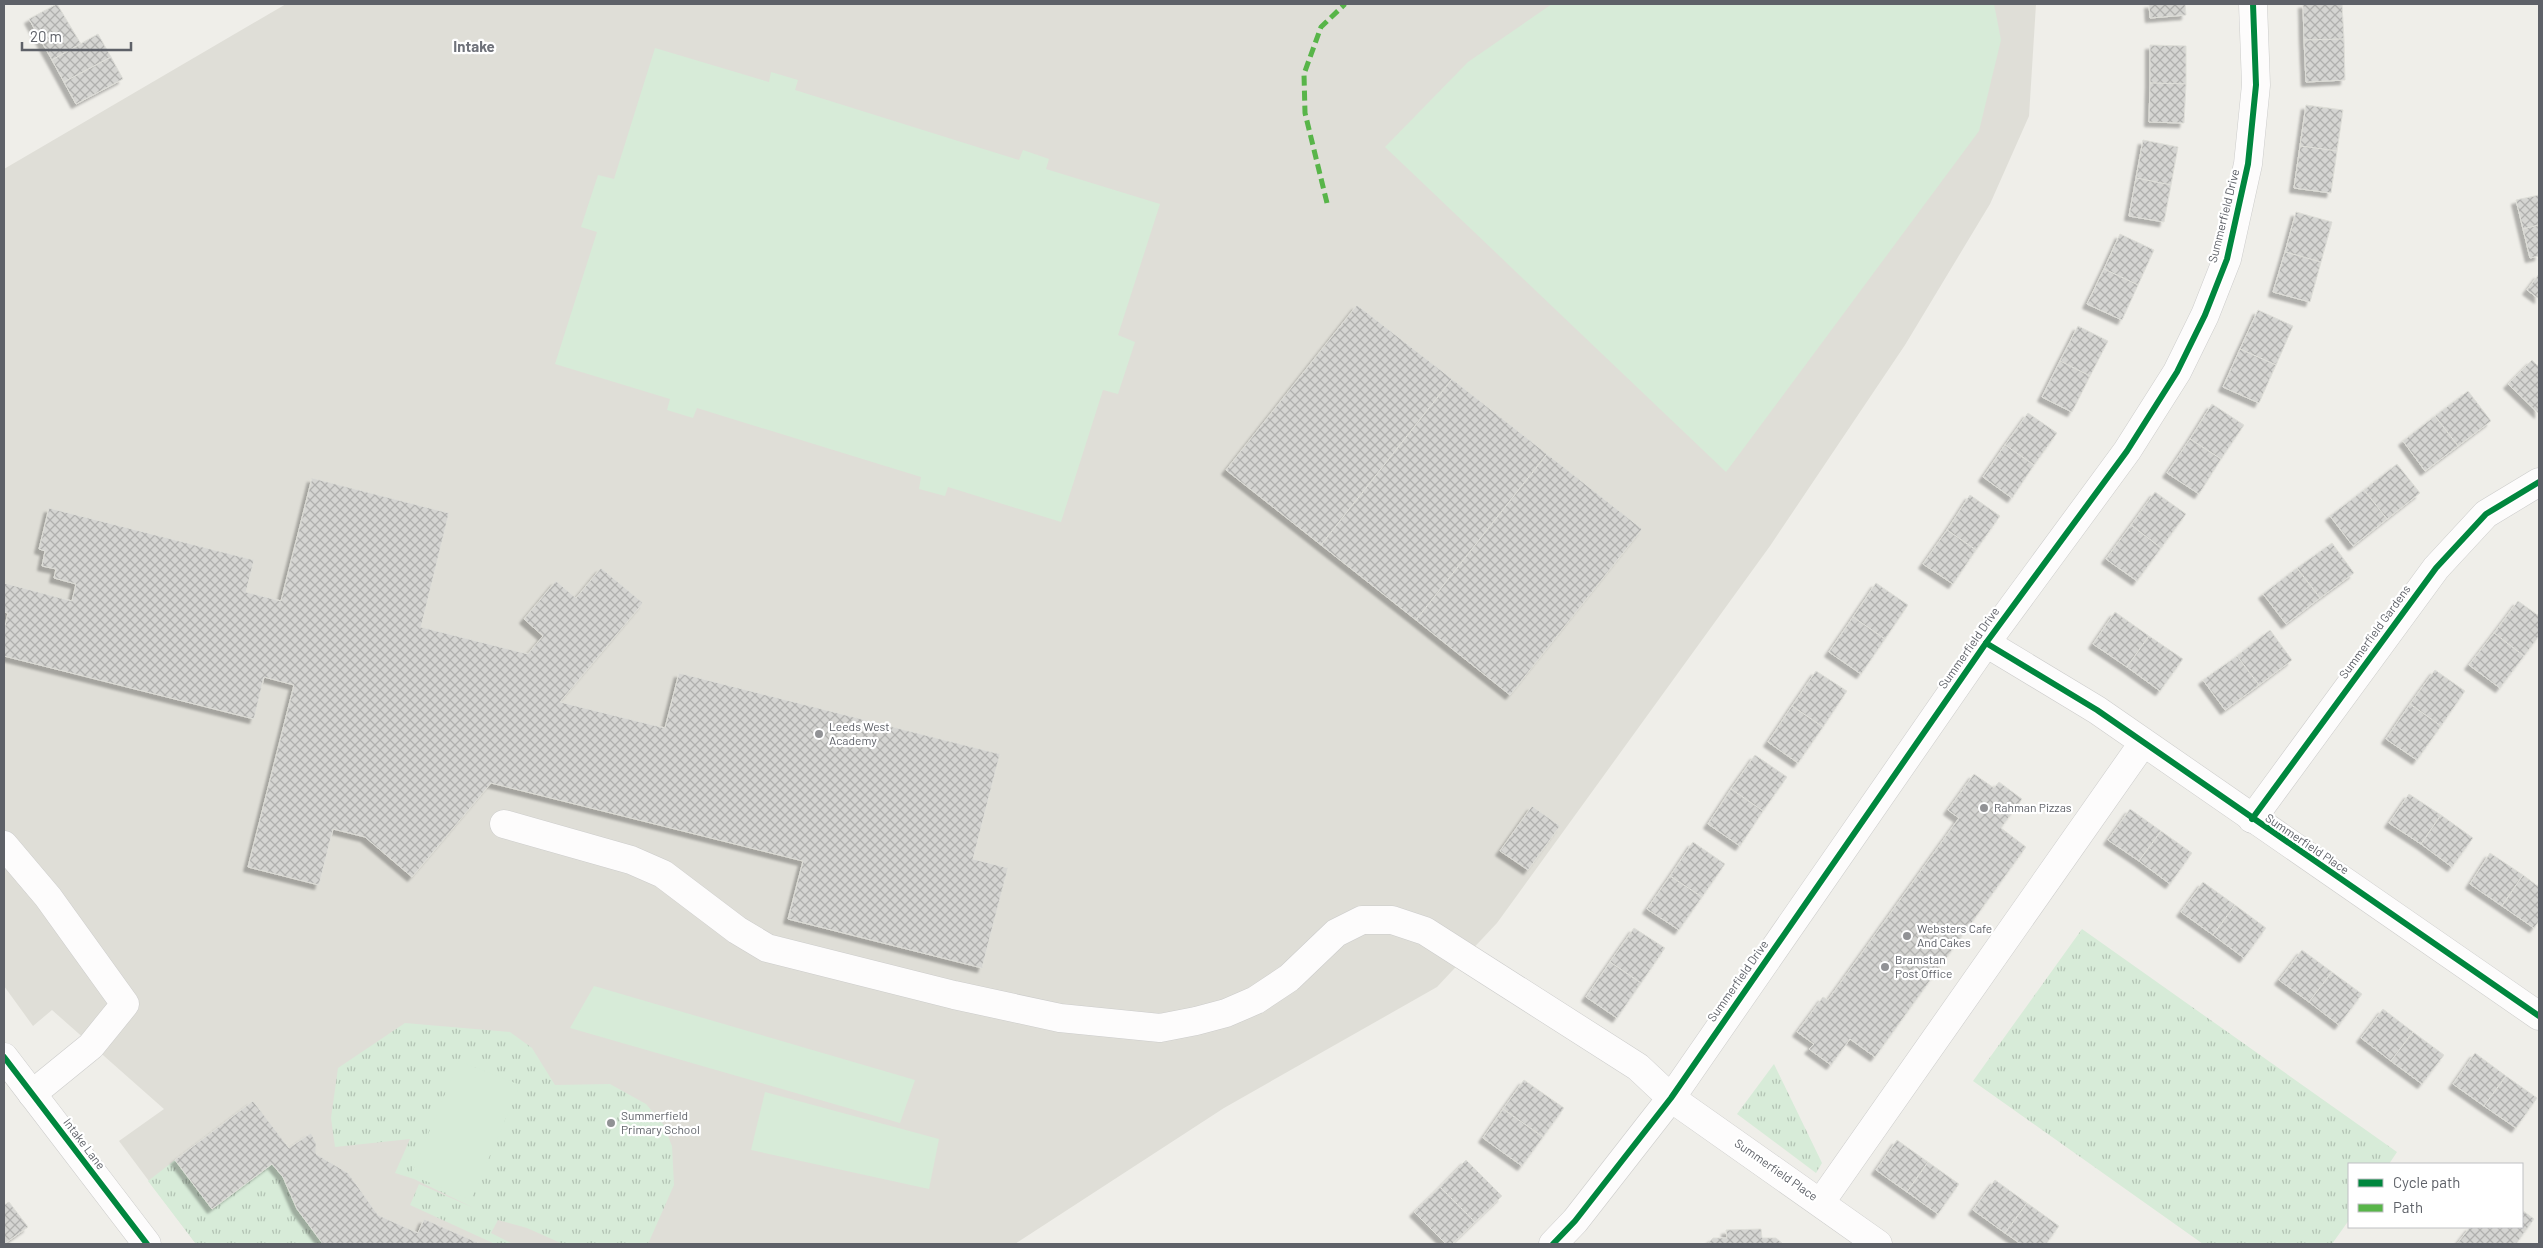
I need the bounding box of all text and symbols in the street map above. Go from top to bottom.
scale bar [22,20,131,52]
text: 20 m [30,27,62,45]
district label: Intake [453,37,495,55]
street label: Summerfield Drive [2205,167,2241,264]
street label: Summerfield Gardens [2336,582,2413,681]
street label: Summerfield Drive [1935,604,2001,691]
place label: Leeds West Academy [829,719,890,747]
marker: Leeds West Academy [813,728,825,740]
place label: Rahman Pizzas [1994,800,2072,814]
marker: Rahman Pizzas [1978,802,1990,814]
street label: Summerfield Place [2263,810,2352,876]
place label: Websters Cafe And Cakes [1917,921,1992,949]
marker: Websters Cafe And Cakes [1901,930,1913,942]
street label: Summerfield Drive [1704,937,1770,1024]
place label: Bramstan Post Office [1895,952,1952,980]
marker: Bramstan Post Office [1879,961,1891,973]
place label: Summerfield Primary School [621,1108,700,1136]
street label: Intake Lane [61,1115,109,1172]
marker: Summerfield Primary School [605,1117,617,1129]
street label: Summerfield Place [1732,1135,1821,1203]
legend [2348,1163,2523,1228]
text: Cycle path [2393,1173,2460,1191]
text: Path [2393,1198,2423,1216]

